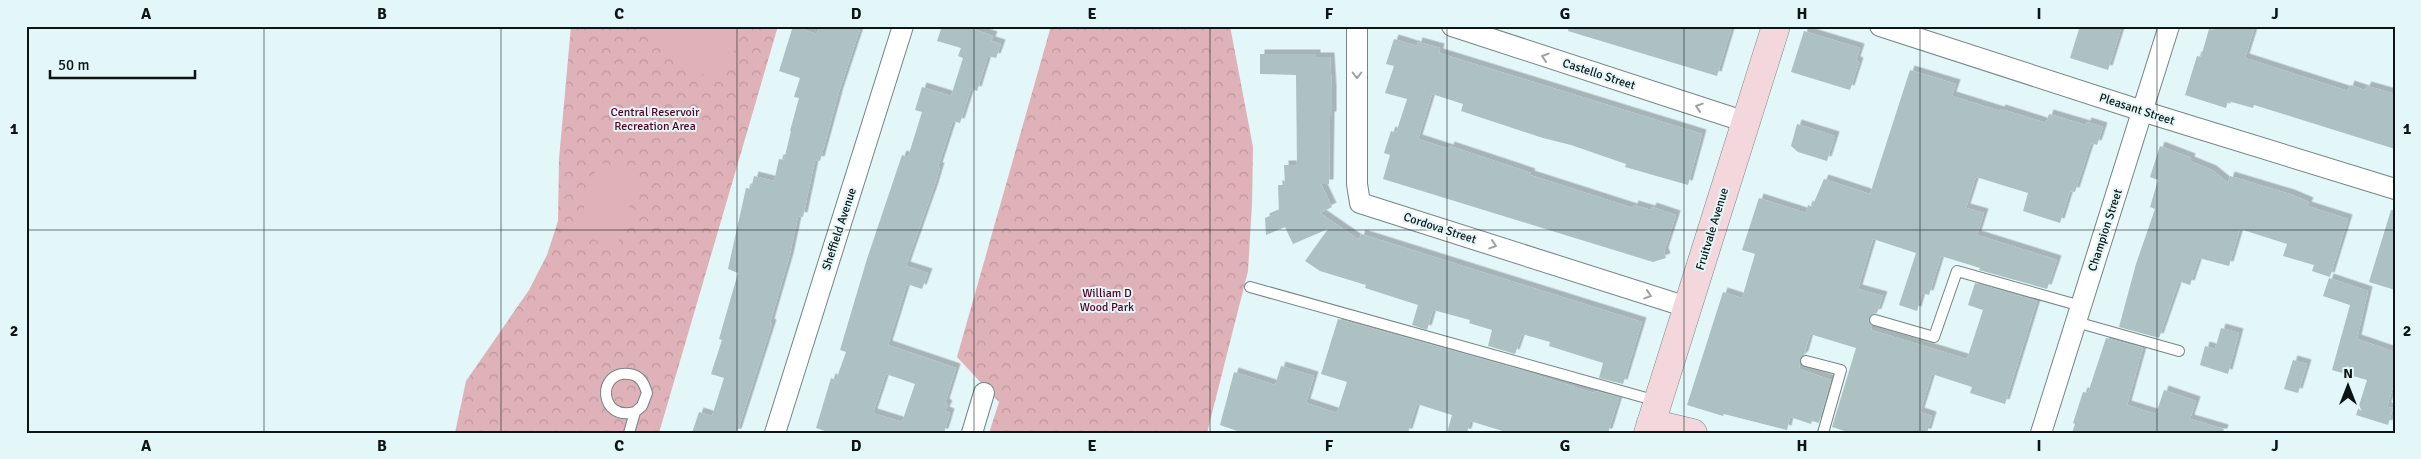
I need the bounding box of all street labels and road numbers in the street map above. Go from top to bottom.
street label: Castello Street [1561,56,1637,93]
street label: Pleasant Street [2097,90,2176,129]
street label: Sheffield Avenue [819,186,860,272]
street label: Fruitvale Avenue [1693,186,1732,272]
street label: Champion Street [2085,187,2126,273]
street label: Cordova Street [1402,210,1478,247]

